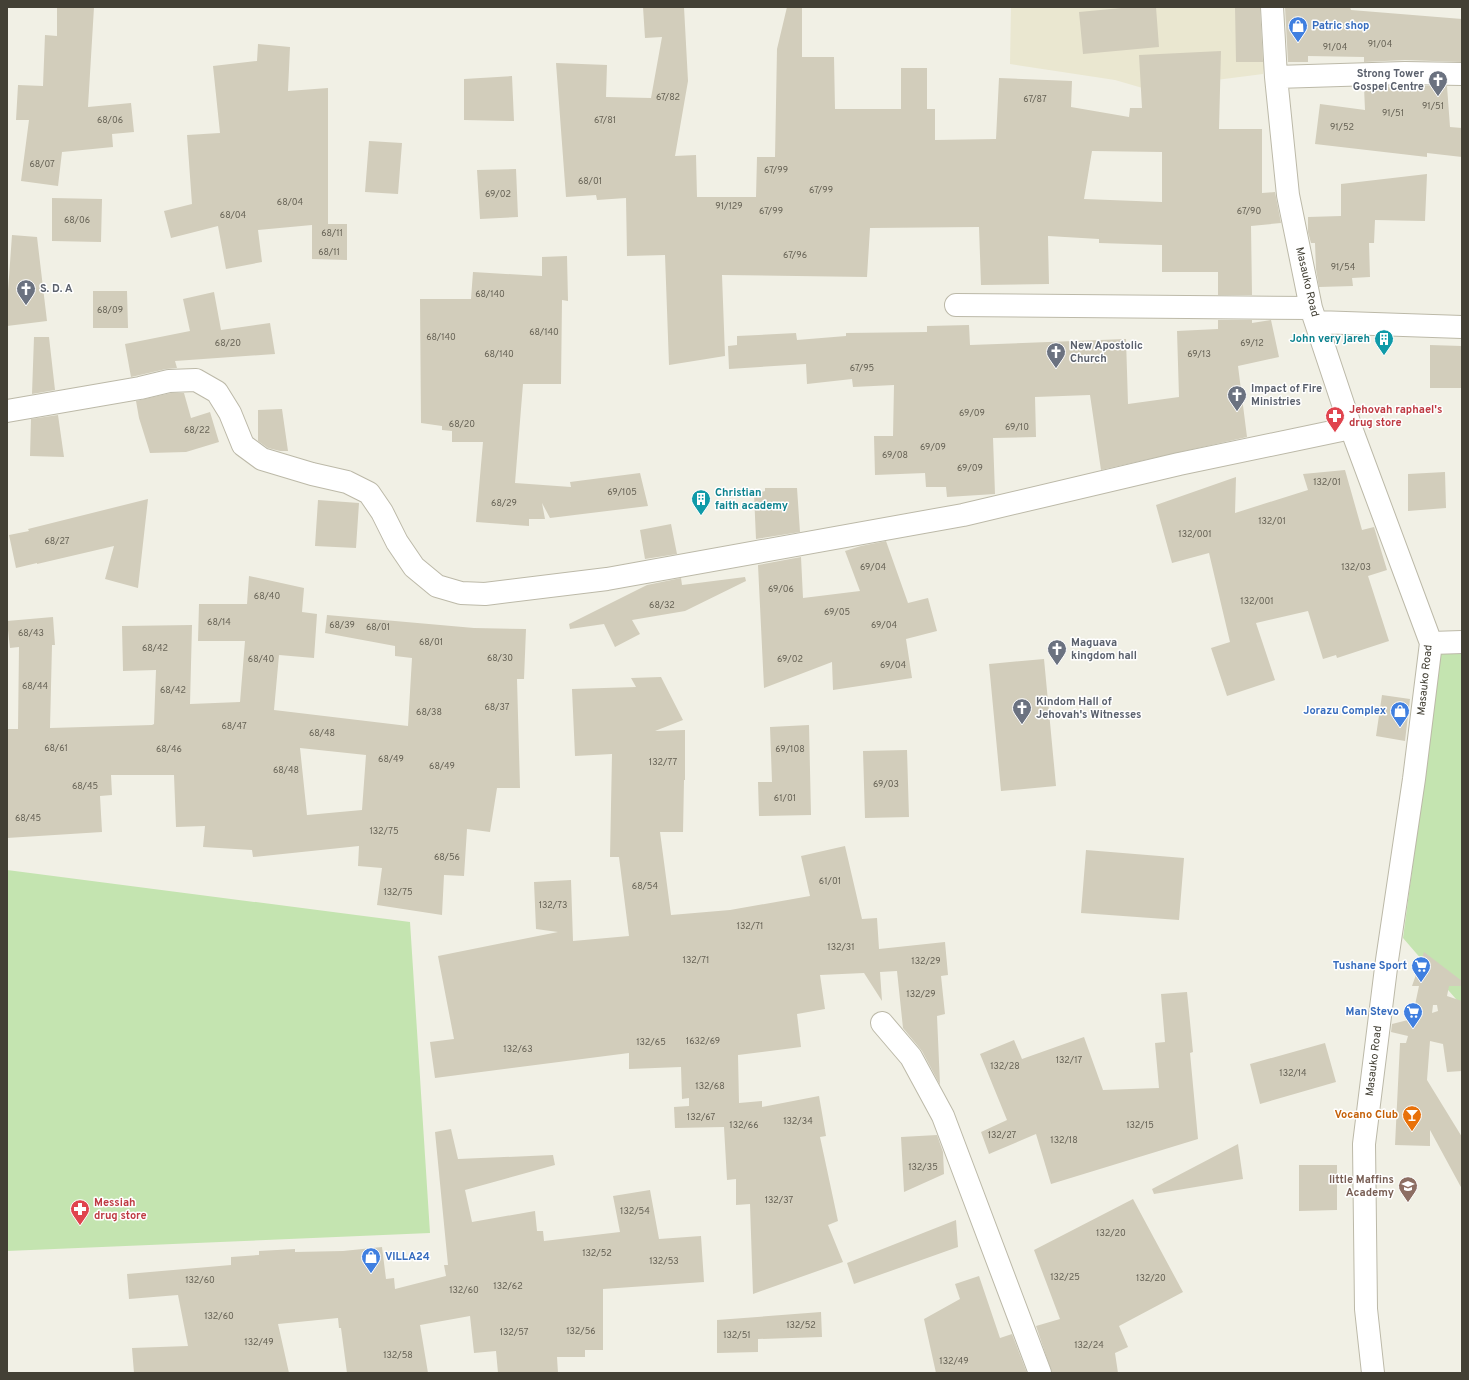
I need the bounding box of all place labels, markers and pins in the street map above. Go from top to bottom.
shop icon: Patric shop [1287,15,1309,43]
place label: Patric shop [1312,19,1369,33]
place label: Strong Tower Gospel Centre [1353,67,1424,94]
church icon: Strong Tower Gospel Centre [1427,69,1449,97]
church icon: S. D. A [15,278,37,306]
place label: S. D. A [40,282,73,296]
building icon: John very jareh [1373,328,1395,356]
place label: John very jareh [1290,332,1370,346]
place label: New Apostolic Church [1070,339,1143,366]
church icon: New Apostolic Church [1045,341,1067,369]
place label: Impact of Fire Ministries [1251,382,1322,409]
church icon: Impact of Fire Ministries [1226,384,1248,412]
place label: Jehovah raphael's drug store [1349,403,1442,430]
pharmacy icon: Jehovah raphael's drug store [1324,405,1346,433]
place label: Christian faith academy [715,486,788,513]
building icon: Christian faith academy [690,488,712,516]
place label: Maguava kingdom hall [1071,636,1137,663]
church icon: Maguava kingdom hall [1046,638,1068,666]
place label: Kindom Hall of Jehovah's Witnesses [1036,695,1141,722]
church icon: Kindom Hall of Jehovah's Witnesses [1011,697,1033,725]
shop icon: Jorazu Complex [1389,700,1411,728]
place label: Jorazu Complex [1303,704,1387,718]
supermarket icon: Tushane Sport [1410,955,1432,983]
place label: Tushane Sport [1333,959,1407,973]
supermarket icon: Man Stevo [1402,1001,1424,1029]
place label: Man Stevo [1346,1005,1399,1019]
bar icon: Vocano Club [1401,1104,1423,1132]
place label: Vocano Club [1334,1108,1398,1122]
place label: little Maffins Academy [1329,1173,1394,1200]
school or university icon: little Maffins Academy [1397,1175,1419,1203]
place label: Messiah drug store [94,1196,147,1223]
pharmacy icon: Messiah drug store [69,1198,91,1226]
shop icon: VILLA24 [360,1246,382,1274]
place label: VILLA24 [385,1250,430,1264]

